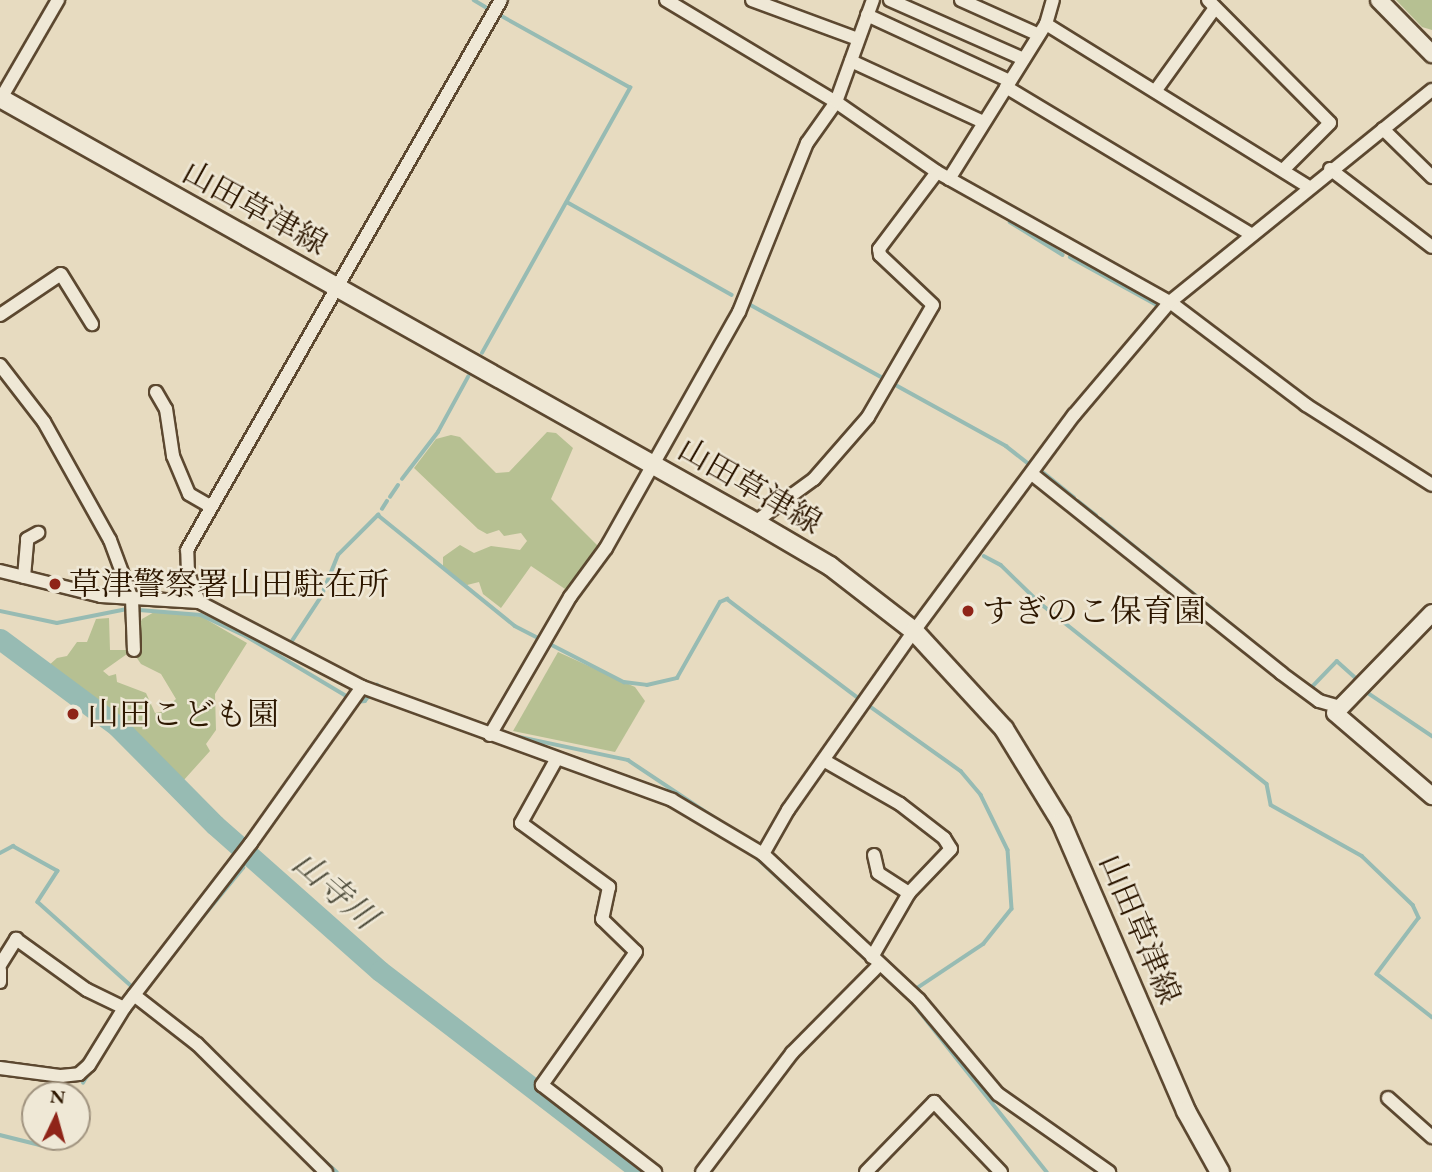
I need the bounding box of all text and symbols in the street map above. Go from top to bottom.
street label: 山田草津線 [176,152,334,264]
street label: 山田草津線 [671,429,829,543]
place label: 草津警察署山田駐在所 [69,565,389,603]
marker: 草津警察署山田駐在所 [47,576,63,592]
place label: すぎのこ保育園 [982,592,1206,630]
marker: すぎのこ保育園 [960,603,976,619]
place label: 山田こども園 [87,695,279,733]
marker: 山田こども園 [65,706,81,722]
water label: 山寺川 [285,843,385,937]
street label: 山田草津線 [1091,848,1189,1010]
north arrow [21,1081,91,1151]
text: N [49,1083,66,1110]

